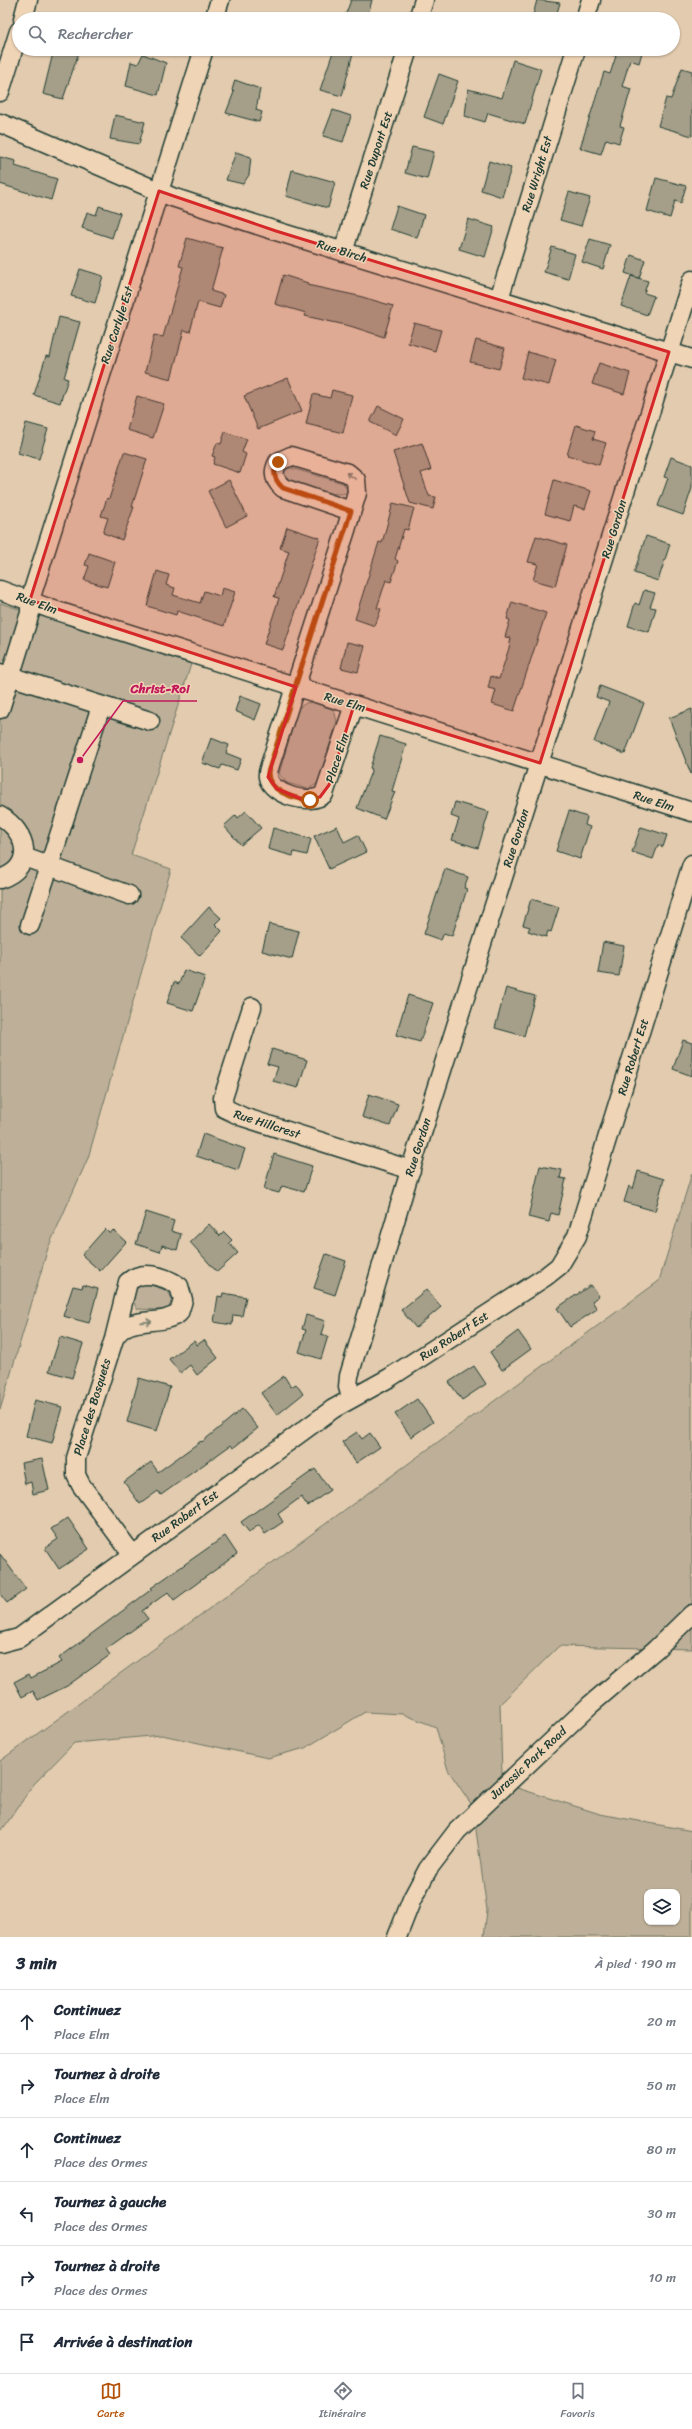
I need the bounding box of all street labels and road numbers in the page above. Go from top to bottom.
street label: Rue Dupont Est [353,108,399,192]
street label: Rue Wright Est [515,132,559,215]
street label: Rue Birch [314,233,370,269]
street label: Rue Carlyle Est [94,282,140,367]
street label: Rue Gordon [595,497,633,561]
street label: Rue Elm [13,585,61,621]
street label: Rue Elm [322,685,368,719]
street label: Place Elm [319,730,355,786]
street label: Rue Elm [630,784,678,818]
street label: Rue Gordon [496,805,536,870]
street label: Rue Robert Est [611,1016,655,1098]
street label: Rue Hillcrest [231,1103,304,1145]
street label: Rue Gordon [398,1114,438,1179]
street label: Rue Robert Est [415,1305,493,1367]
street label: Place des Bosquets [67,1355,117,1458]
street label: Rue Robert Est [146,1484,224,1548]
street label: Jurassic Park Road [483,1720,573,1806]

